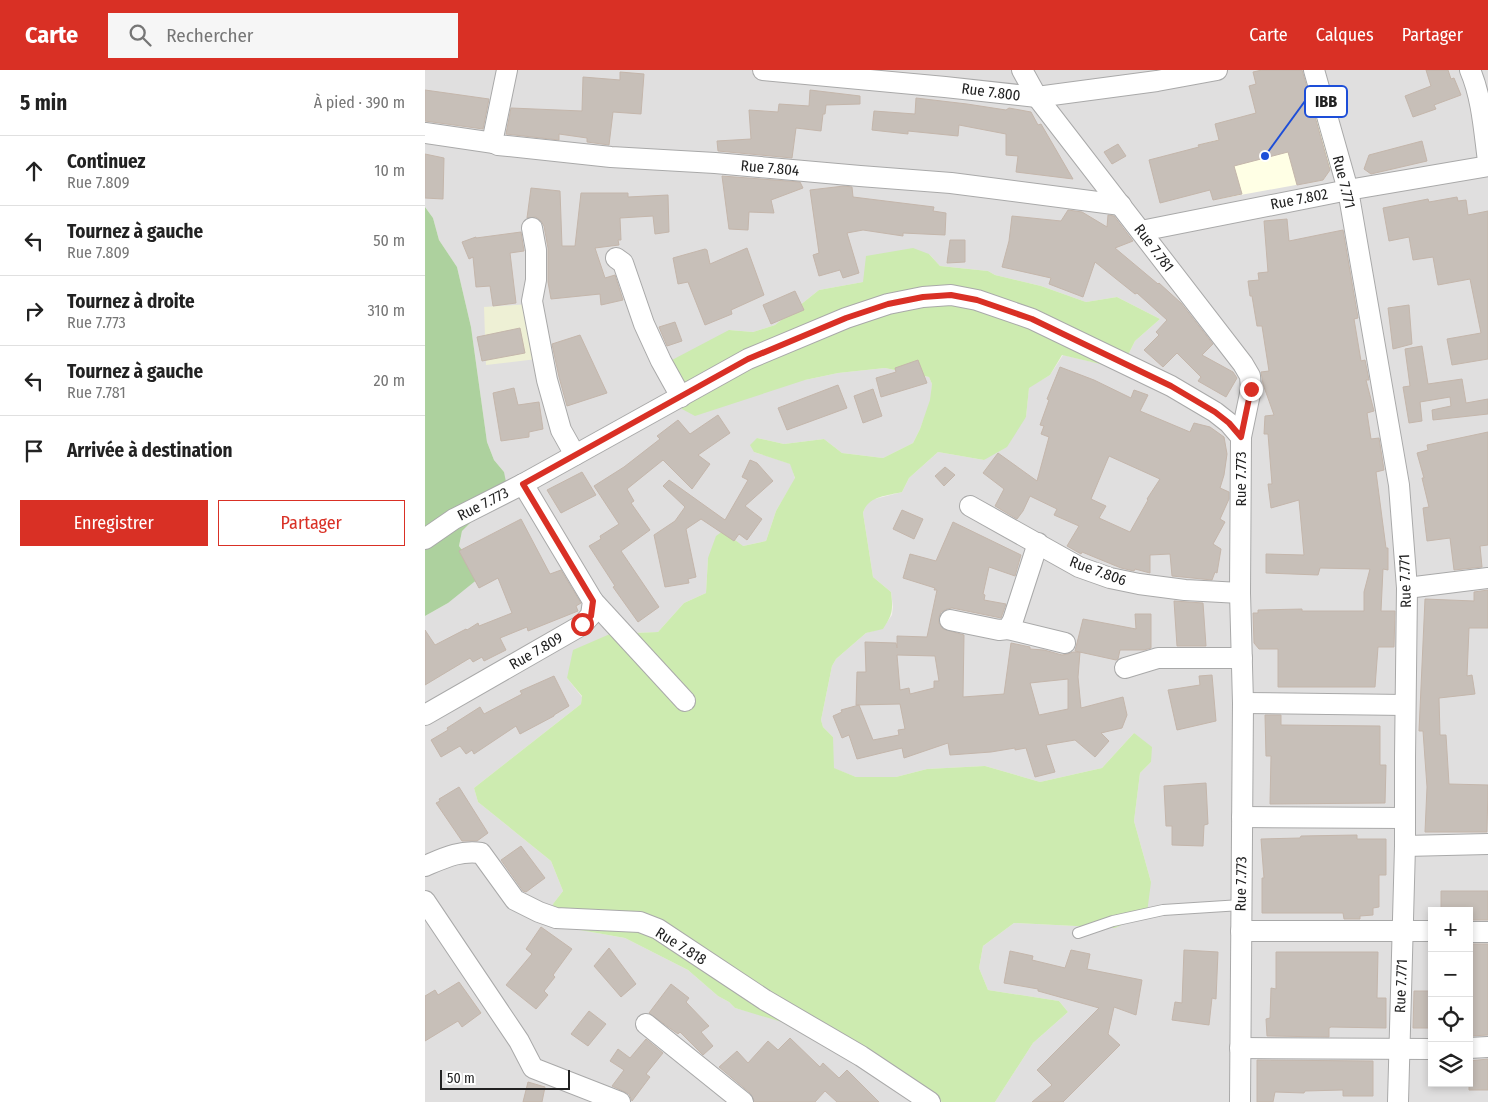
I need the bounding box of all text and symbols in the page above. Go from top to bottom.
search box [108,13,458,58]
text: Carte [25,21,78,49]
icon: search [126,21,154,49]
text: Rechercher [166,24,253,47]
text: Carte [1249,24,1288,46]
text: Calques [1316,24,1374,46]
text: Partager [1402,24,1463,46]
street label: Rue 7.800 [960,79,1022,105]
callout: IBB [1305,86,1347,117]
text: 5 min [20,90,67,116]
text: IBB [1315,92,1337,111]
text: À pied · 390 m [314,93,405,112]
text: Continuez [67,150,146,173]
street label: Rue 7.771 [1329,154,1359,210]
street label: Rue 7.804 [740,156,800,180]
icon: ahead [20,157,48,185]
text: 10 m [374,161,405,180]
text: Rue 7.809 [67,173,130,192]
street label: Rue 7.802 [1269,185,1330,213]
text: Tournez à gauche [67,220,203,243]
street label: Rue 7.781 [1130,221,1178,275]
icon: left [20,227,48,255]
text: 50 m [373,231,405,250]
text: Rue 7.809 [67,243,130,262]
text: Tournez à droite [67,290,195,313]
icon: right [20,297,48,325]
text: 310 m [368,301,405,320]
text: Rue 7.773 [67,313,126,332]
text: Tournez à gauche [67,360,203,383]
icon: left [20,367,48,395]
text: 20 m [374,371,405,390]
route end [1240,378,1263,401]
text: Rue 7.781 [67,383,126,402]
icon: arrive [20,437,48,465]
text: Arrivée à destination [67,439,233,462]
street label: Rue 7.773 [1232,451,1250,507]
street label: Rue 7.773 [454,483,512,525]
button: Enregistrer [20,500,208,546]
button: Partager [218,500,405,546]
street label: Rue 7.806 [1067,552,1129,590]
street label: Rue 7.771 [1395,554,1415,608]
route start [571,613,594,636]
street label: Rue 7.809 [506,629,566,673]
street label: Rue 7.773 [1232,856,1250,912]
map controls [1428,907,1473,1087]
button: + [1428,907,1473,952]
street label: Rue 7.818 [652,923,710,969]
button: − [1428,952,1473,997]
street label: Rue 7.771 [1391,959,1411,1013]
button: locate [1428,997,1473,1042]
button: layers [1428,1042,1473,1087]
scale bar [440,1067,570,1090]
text: 50 m [447,1070,475,1087]

